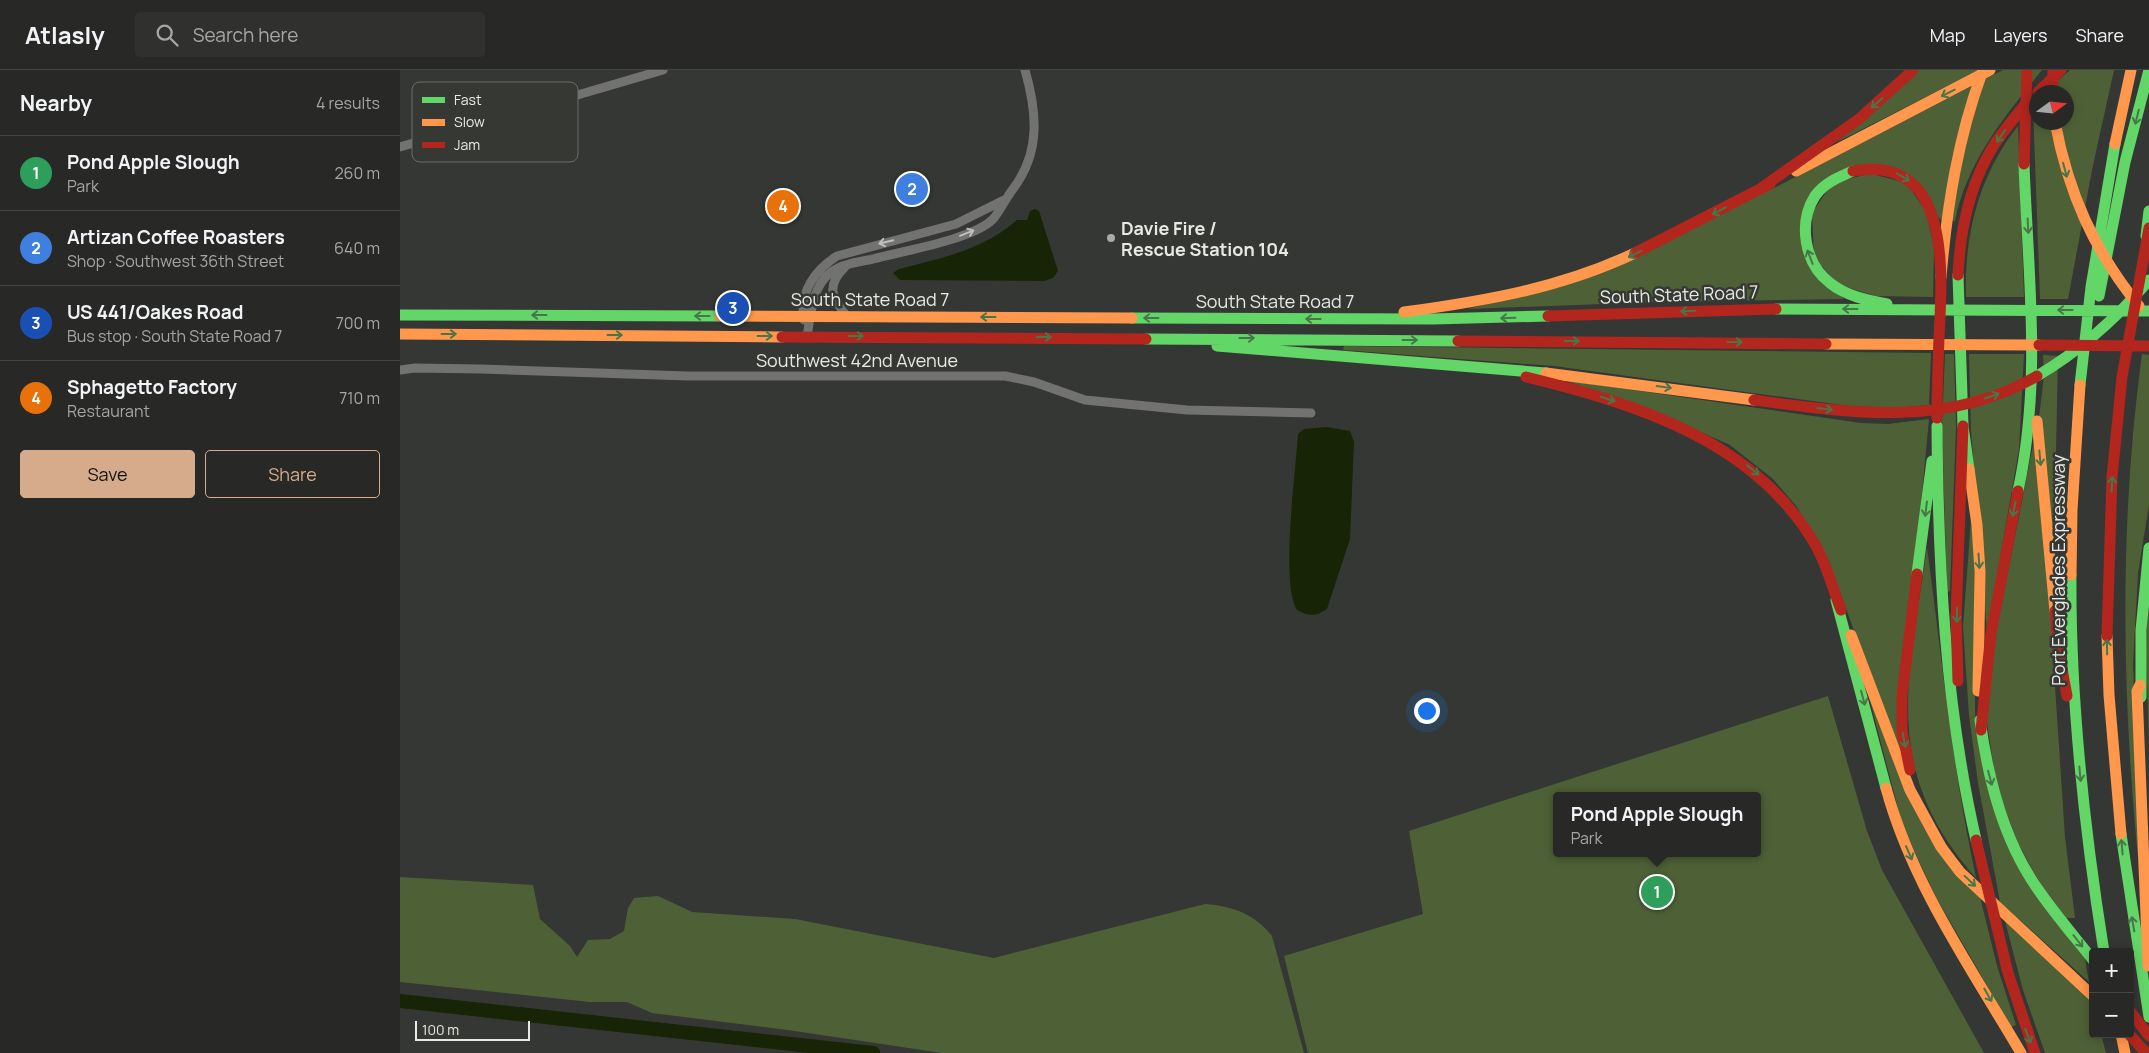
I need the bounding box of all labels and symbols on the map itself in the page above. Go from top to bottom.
legend [412,82,578,162]
north arrow [2029,85,2074,130]
one-way arrow [1940,88,1955,98]
text: Fast [454,90,482,109]
one-way arrow [1871,97,1884,109]
one-way arrow [2131,109,2141,125]
text: Slow [454,112,485,131]
one-way arrow [1996,129,2006,143]
text: Jam [454,135,480,154]
one-way arrow [2061,162,2070,178]
pin: 2 [896,170,928,208]
one-way arrow [1895,173,1909,183]
pin: 4 [767,187,799,225]
one-way arrow [1712,207,1727,216]
place label: Davie Fire / Rescue Station 104 [1121,216,1289,261]
one-way arrow [2024,218,2033,234]
one-way arrow [959,228,974,238]
marker: Davie Fire / Rescue Station 104 [1105,232,1117,244]
one-way arrow [879,238,895,248]
one-way arrow [1627,249,1642,259]
one-way arrow [1805,250,1814,265]
street label: South State Road 7 [1599,279,1759,309]
street label: South State Road 7 [791,287,949,311]
pin: 3 [717,289,749,327]
street label: South State Road 7 [1196,289,1354,313]
one-way arrow [1843,304,1859,314]
one-way arrow [2058,305,2074,315]
one-way arrow [1680,306,1696,316]
one-way arrow [531,310,548,320]
one-way arrow [694,311,710,321]
one-way arrow [981,312,997,322]
one-way arrow [1143,313,1160,323]
one-way arrow [1500,313,1516,322]
one-way arrow [1306,314,1322,324]
one-way arrow [440,330,456,339]
one-way arrow [606,330,623,340]
one-way arrow [756,331,772,341]
one-way arrow [848,331,864,341]
one-way arrow [1036,332,1052,342]
one-way arrow [1239,333,1255,343]
one-way arrow [1402,335,1418,345]
one-way arrow [1564,336,1580,346]
one-way arrow [1726,337,1743,347]
street label: Southwest 42nd Avenue [756,348,958,372]
one-way arrow [1655,382,1671,392]
one-way arrow [1984,391,2000,401]
one-way arrow [1600,395,1616,404]
one-way arrow [1816,404,1832,414]
one-way arrow [2036,449,2045,465]
street label: Port Everglades Expressway [2046,454,2070,686]
one-way arrow [1746,465,1759,476]
one-way arrow [2108,477,2117,493]
one-way arrow [2009,500,2018,516]
one-way arrow [1921,501,1931,517]
one-way arrow [1974,553,1984,569]
one-way arrow [1952,606,1961,622]
one-way arrow [2102,639,2112,655]
one-way arrow [1858,689,1868,705]
your location [1414,698,1440,724]
one-way arrow [1899,731,1909,747]
one-way arrow [2075,766,2085,782]
one-way arrow [1986,770,1995,786]
one-way arrow [2117,839,2127,855]
one-way arrow [1904,845,1914,860]
pin: 1 [1641,873,1673,911]
one-way arrow [1963,875,1976,887]
one-way arrow [2127,916,2137,932]
one-way arrow [2072,934,2083,947]
one-way arrow [1983,988,1993,1002]
scale bar [415,1018,530,1041]
one-way arrow [2024,1027,2033,1043]

